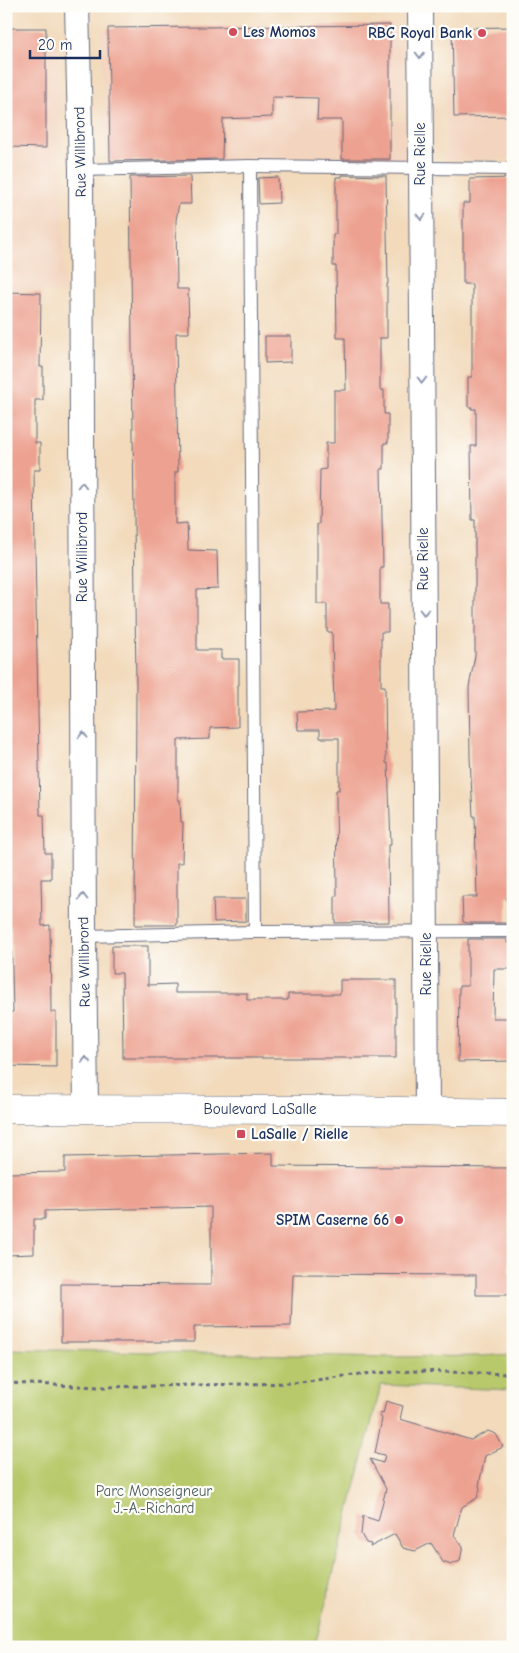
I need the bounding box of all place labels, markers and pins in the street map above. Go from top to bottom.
place label: Les Momos [243,23,316,41]
place label: RBC Royal Bank [368,24,473,42]
marker: Les Momos [227,26,239,38]
marker: RBC Royal Bank [476,27,488,39]
place label: LaSalle / Rielle [251,1125,348,1143]
marker: LaSalle / Rielle [235,1128,247,1140]
place label: SPIM Caserne 66 [276,1211,389,1229]
marker: SPIM Caserne 66 [393,1214,405,1226]

